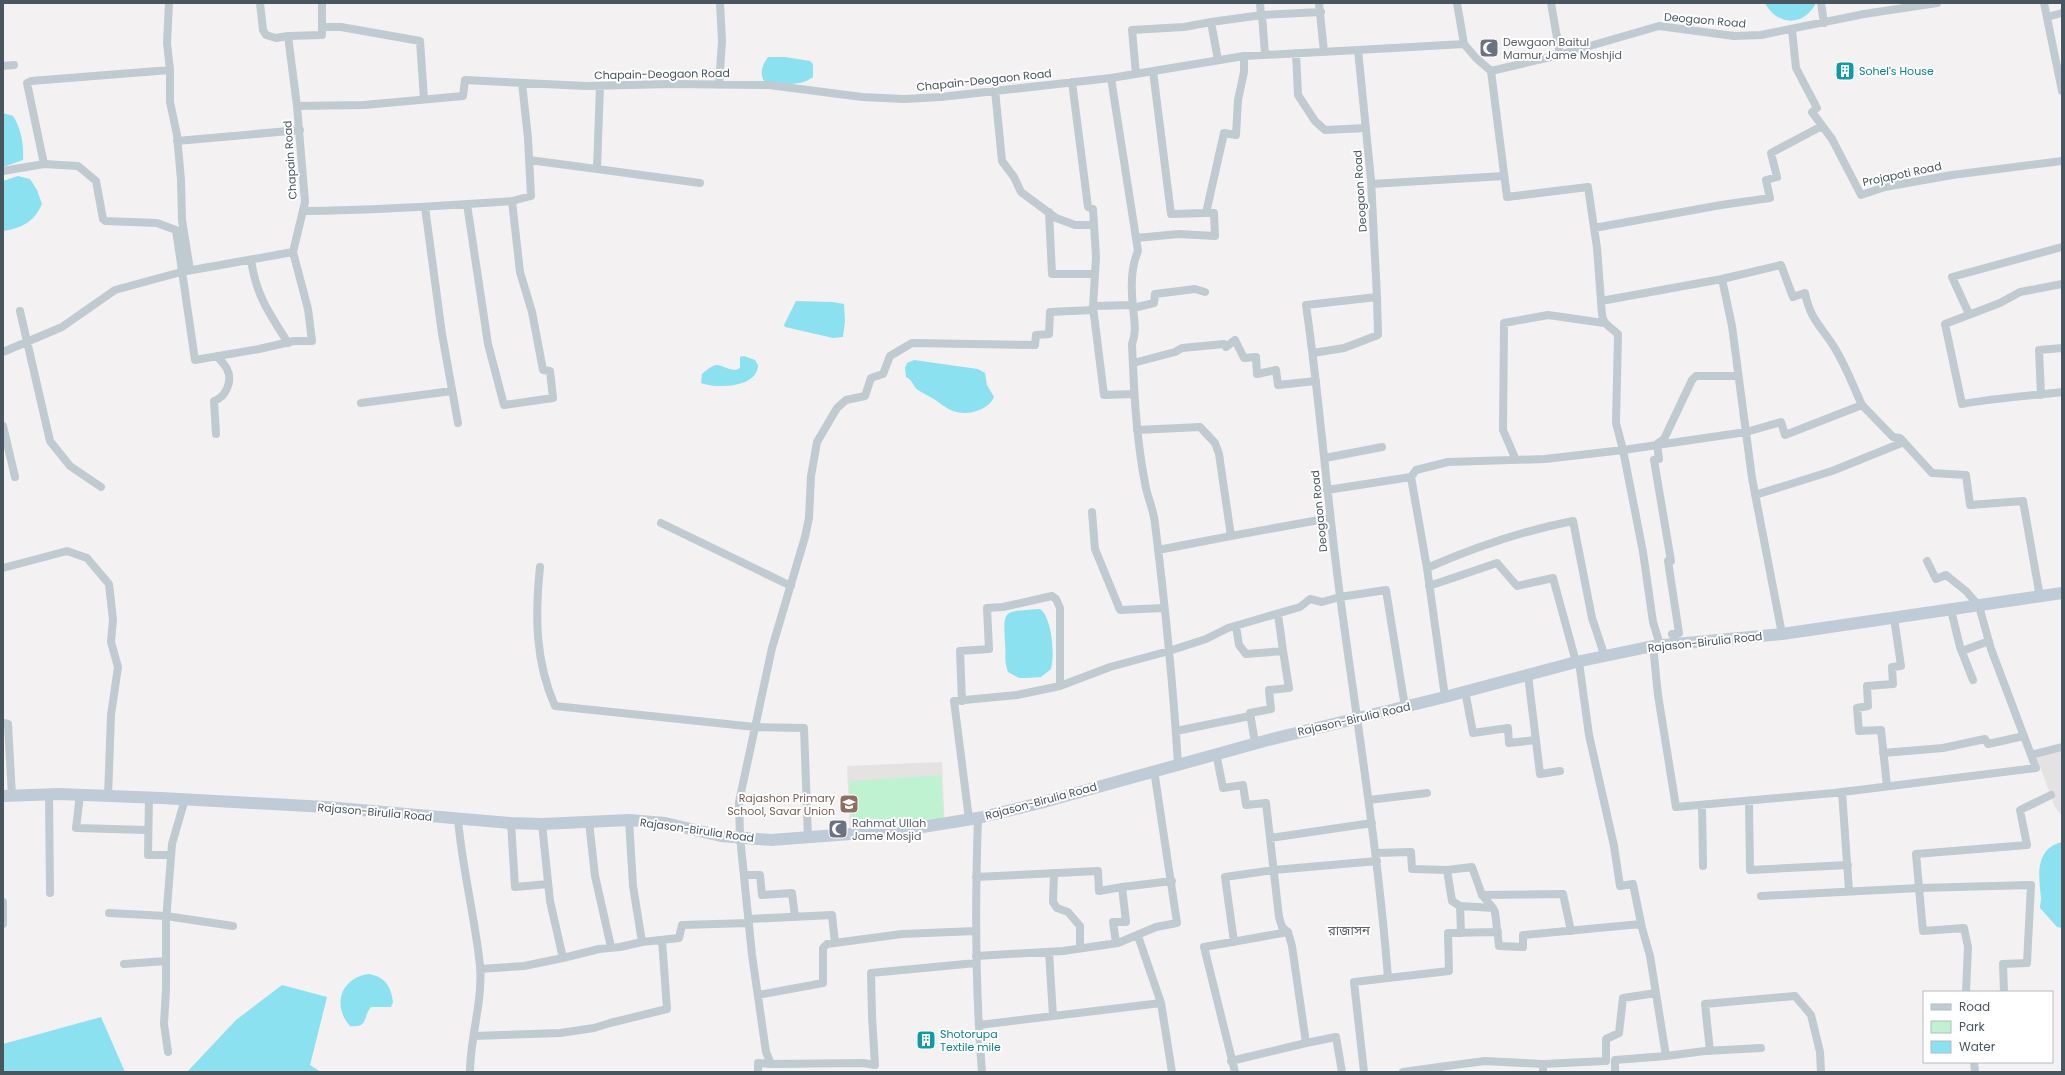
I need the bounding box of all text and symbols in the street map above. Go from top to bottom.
street label: Deogaon Road [1663,8,1747,32]
place label: Dewgaon Baitul Mamur Jame Moshjid [1503,34,1622,63]
mosque icon: Dewgaon Baitul Mamur Jame Moshjid [1478,37,1500,59]
building icon: Sohel's House [1834,60,1856,82]
place label: Sohel's House [1859,63,1934,79]
street label: Chapain-Deogaon Road [594,65,730,83]
street label: Chapain-Deogaon Road [916,65,1052,95]
street label: Chapain Road [279,120,301,200]
street label: Deogaon Road [1349,149,1371,233]
street label: Projapoti Road [1861,158,1943,190]
street label: Deogaon Road [1307,469,1331,553]
street label: Rajason-Birulia Road [1647,628,1763,656]
street label: Rajason-Birulia Road [1296,698,1412,740]
street label: Rajason-Birulia Road [983,778,1099,824]
place label: Rajashon Primary School, Savar Union [727,790,836,819]
school or university icon: Rajashon Primary School, Savar Union [838,793,860,815]
street label: Rajason-Birulia Road [317,799,433,825]
street label: Rajason-Birulia Road [639,814,755,846]
place label: Rahmat Ullah Jame Mosjid [852,815,926,844]
mosque icon: Rahmat Ullah Jame Mosjid [827,818,849,840]
district label: রাজাসন [1327,921,1370,940]
legend [1923,991,2053,1063]
text: Road [1959,998,1990,1015]
text: Park [1959,1018,1986,1035]
place label: Shotorupa Textile mile [940,1026,1001,1055]
building icon: Shotorupa Textile mile [915,1029,937,1051]
text: Water [1959,1038,1996,1055]

